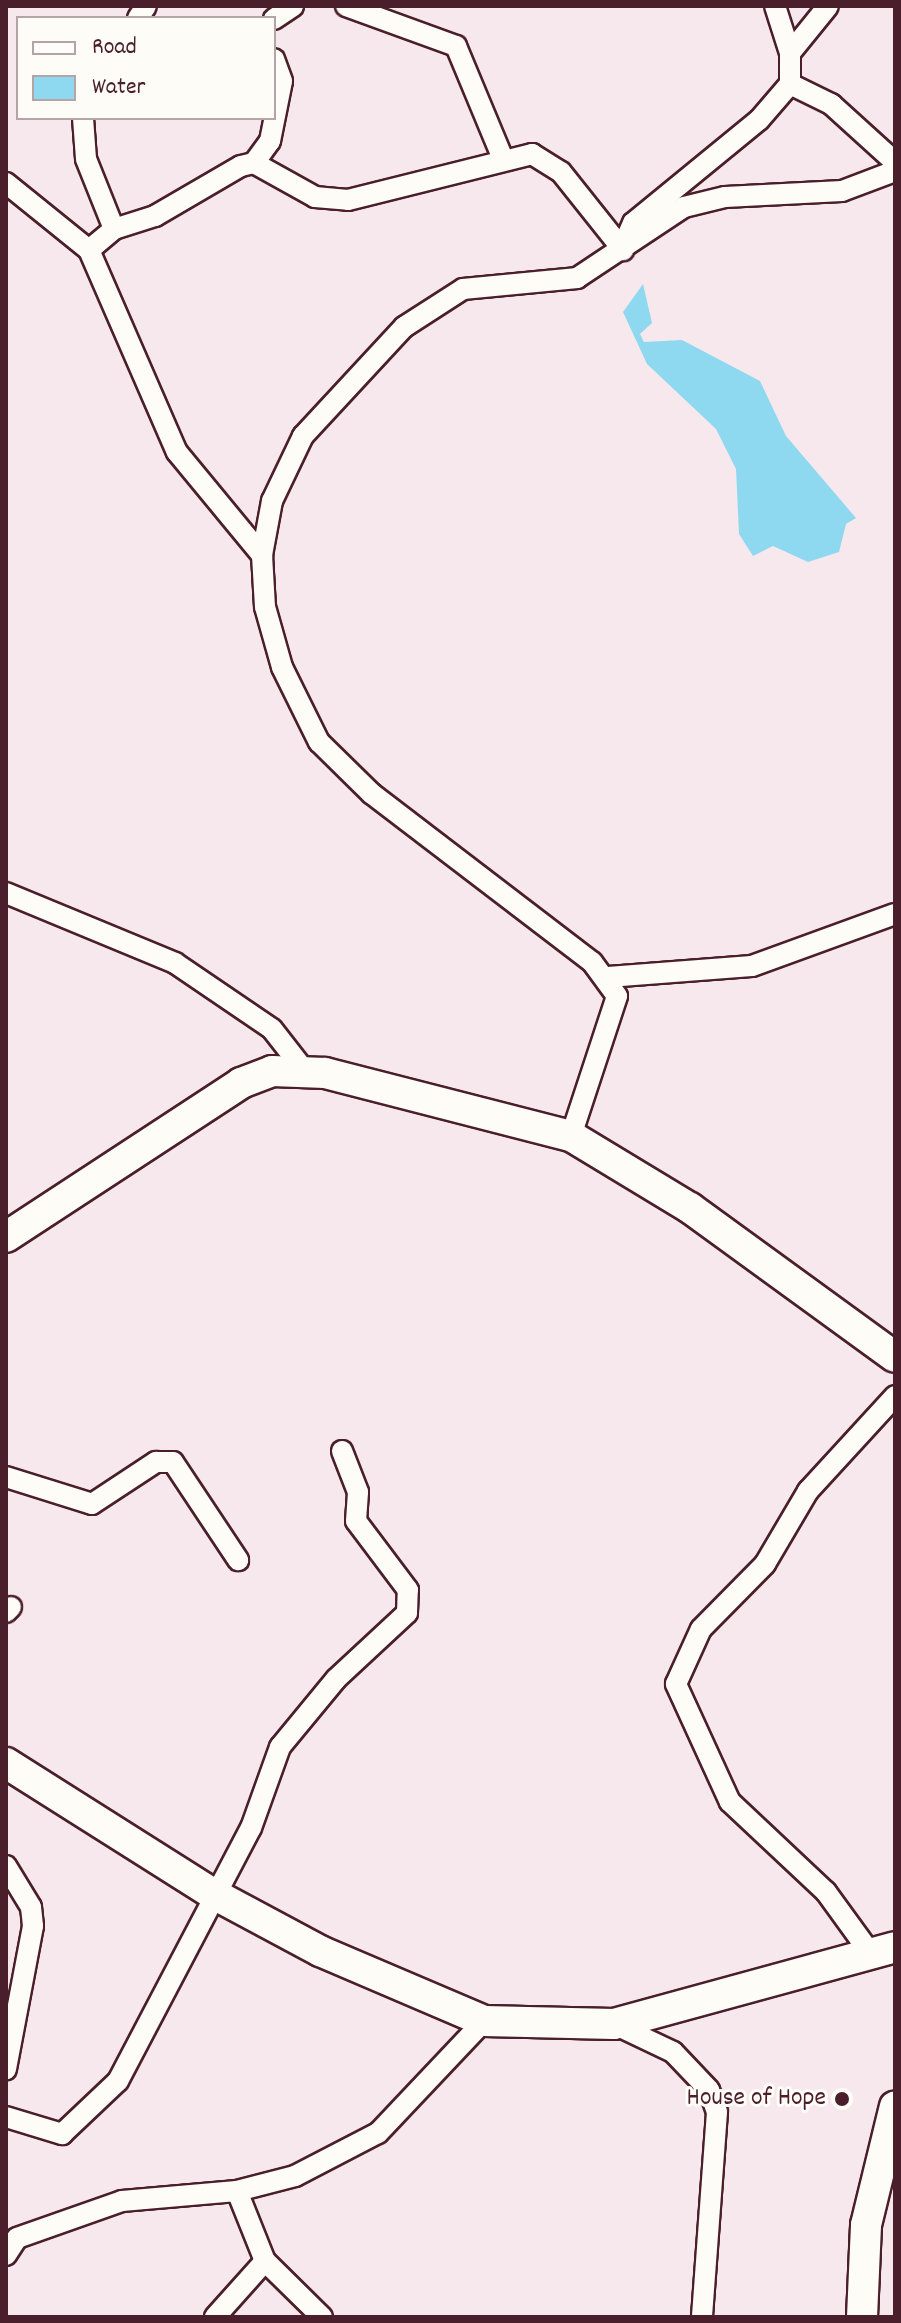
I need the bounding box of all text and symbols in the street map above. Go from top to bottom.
legend [16,16,276,120]
text: Road [92,31,137,65]
text: Water [92,71,145,105]
place label: House of Hope [687,2083,826,2115]
marker: House of Hope [833,2090,851,2108]

